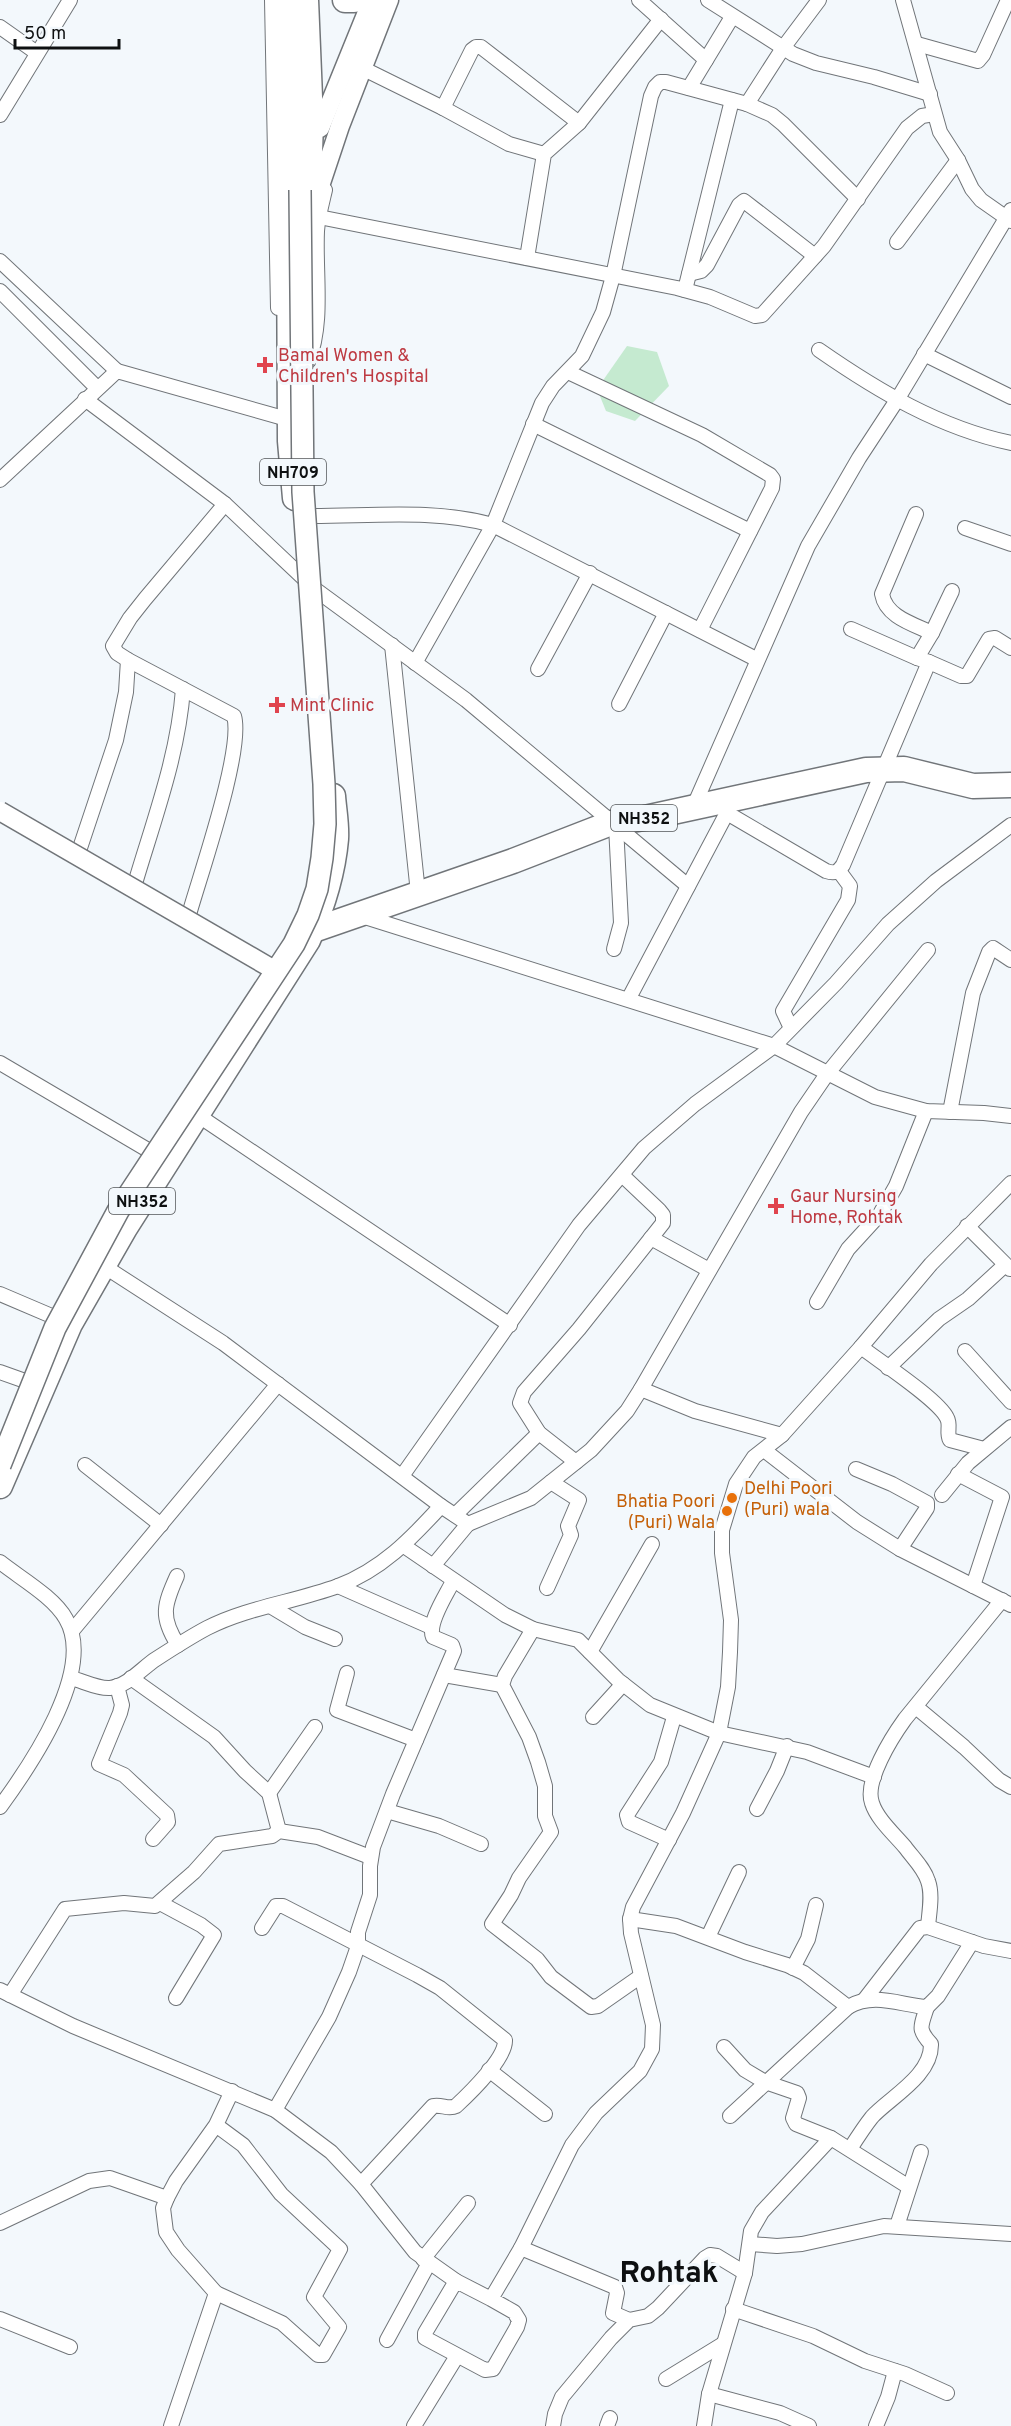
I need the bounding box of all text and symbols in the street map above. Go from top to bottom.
scale bar [15,12,118,50]
text: 50 m [24,23,66,46]
place label: Bamal Women & Children's Hospital [278,345,429,389]
marker: Bamal Women & Children's Hospital [256,356,274,374]
road number: NH709 [260,459,326,485]
place label: Mint Clinic [290,695,375,718]
marker: Mint Clinic [268,696,286,714]
road number: NH352 [611,805,677,831]
place label: Gaur Nursing Home, Rohtak [790,1186,903,1230]
road number: NH352 [109,1188,175,1214]
marker: Gaur Nursing Home, Rohtak [767,1197,785,1215]
place label: Delhi Poori (Puri) wala [744,1478,833,1522]
place label: Bhatia Poori (Puri) Wala [616,1491,715,1535]
marker: Delhi Poori (Puri) wala [725,1491,739,1505]
marker: Bhatia Poori (Puri) Wala [720,1504,734,1518]
district label: Rohtak [619,2256,719,2293]

